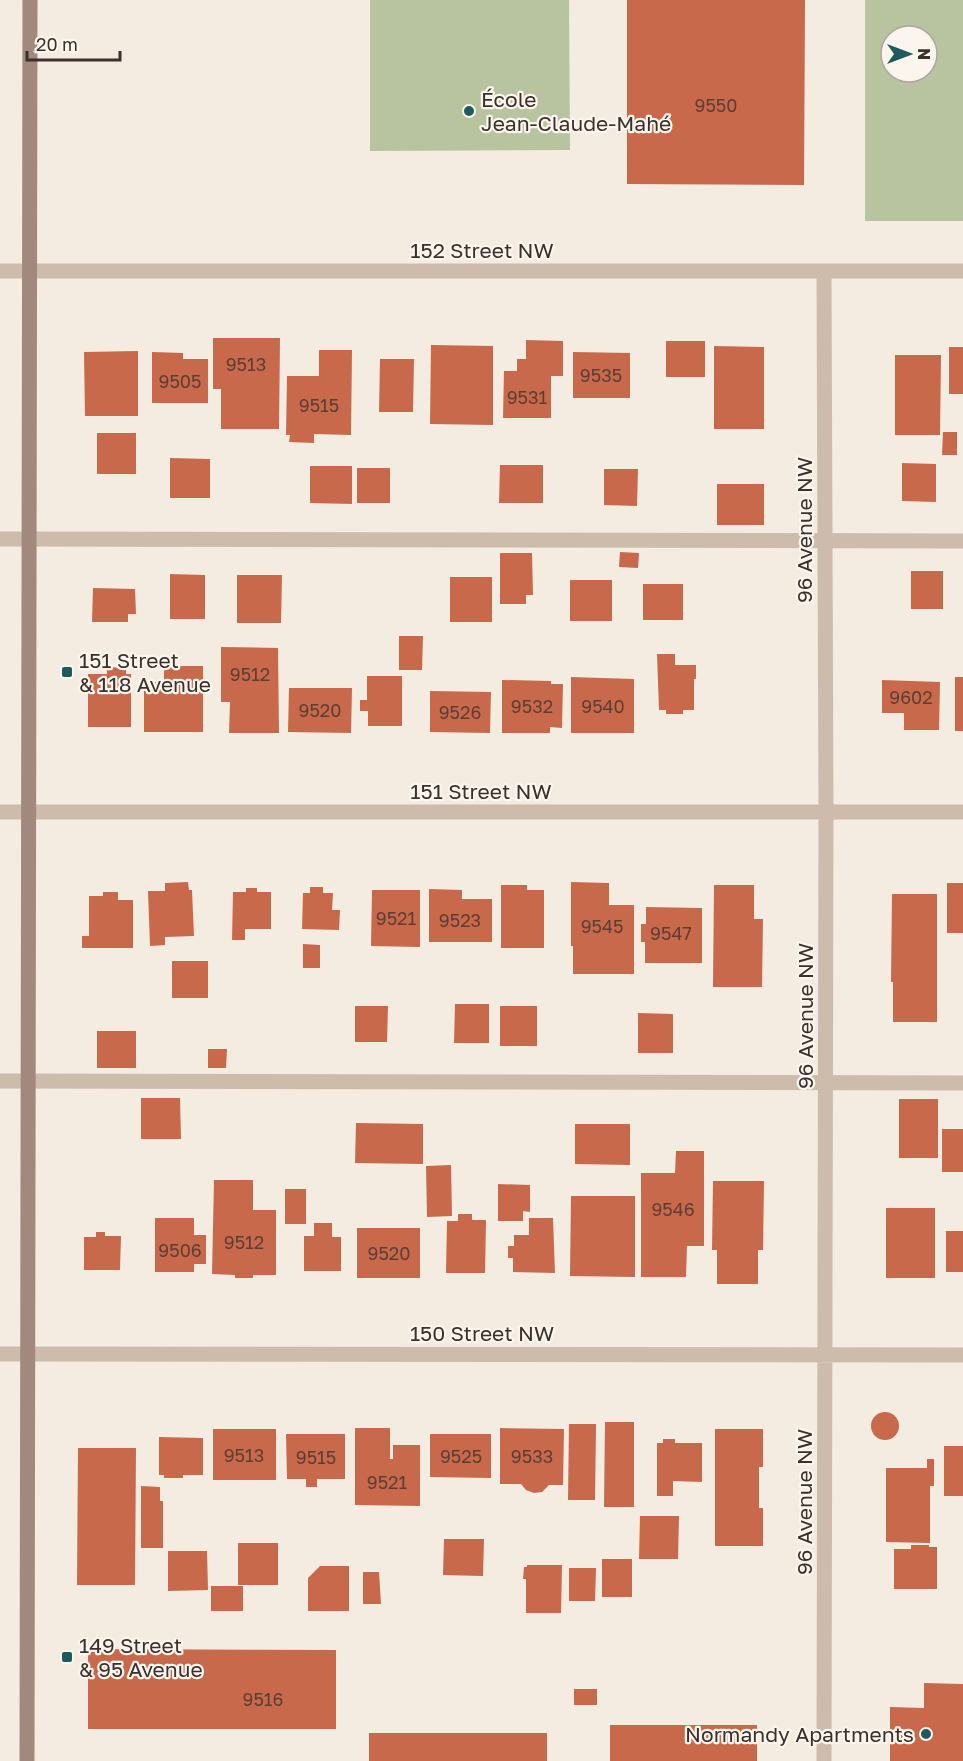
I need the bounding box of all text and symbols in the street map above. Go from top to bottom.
scale bar [27,24,120,62]
north arrow [879,24,939,84]
text: 20 m [36,33,78,55]
text: N [914,48,934,60]
place label: École Jean-Claude-Mahé [481,86,671,136]
house number: 9550 [695,94,737,116]
marker: École Jean-Claude-Mahé [462,104,476,118]
street label: 152 Street NW [410,237,554,263]
house number: 9513 [226,353,266,375]
house number: 9535 [580,364,622,386]
house number: 9505 [159,370,201,392]
house number: 9531 [507,386,548,408]
house number: 9515 [299,394,339,416]
street label: 96 Avenue NW [791,457,817,603]
place label: 151 Street & 118 Avenue [79,647,211,697]
house number: 9512 [230,663,270,685]
marker: 151 Street & 118 Avenue [60,665,74,679]
house number: 9602 [889,686,933,708]
house number: 9532 [511,695,553,717]
house number: 9540 [581,695,625,717]
house number: 9520 [299,699,341,721]
house number: 9526 [439,701,481,723]
street label: 151 Street NW [410,778,552,804]
house number: 9521 [376,907,417,929]
house number: 9523 [439,909,481,931]
house number: 9545 [581,915,623,937]
house number: 9547 [650,922,692,944]
street label: 96 Avenue NW [792,943,818,1089]
house number: 9546 [651,1198,695,1220]
house number: 9512 [224,1231,264,1253]
house number: 9506 [158,1239,202,1261]
house number: 9520 [368,1242,410,1264]
street label: 150 Street NW [410,1320,554,1346]
street label: 96 Avenue NW [791,1429,817,1575]
house number: 9513 [224,1444,264,1466]
house number: 9525 [440,1445,482,1467]
house number: 9533 [511,1445,553,1467]
house number: 9515 [296,1446,336,1468]
house number: 9521 [367,1471,408,1493]
place label: 149 Street & 95 Avenue [79,1632,203,1682]
marker: 149 Street & 95 Avenue [60,1650,74,1664]
house number: 9516 [243,1688,283,1710]
place label: Normandy Apartments [685,1721,914,1747]
marker: Normandy Apartments [919,1727,933,1741]

